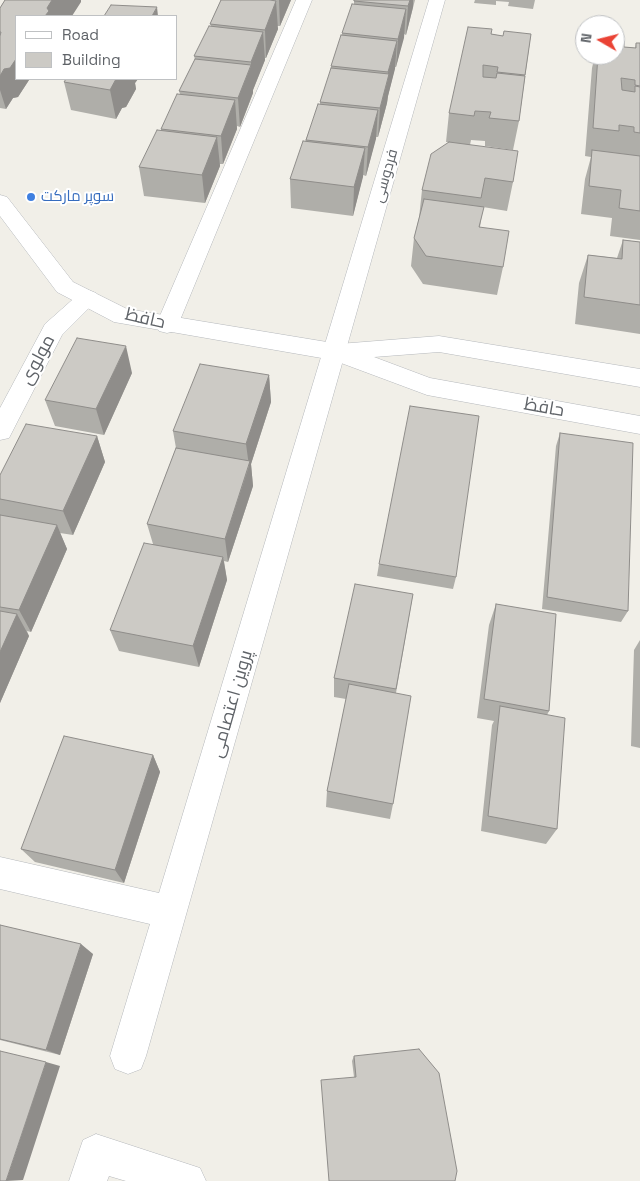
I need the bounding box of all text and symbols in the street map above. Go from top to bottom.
legend [15,15,178,80]
north arrow [575,15,625,65]
text: Road [62,25,99,44]
text: N [577,32,596,44]
text: Building [62,50,121,69]
street label: فردوسی [370,147,402,205]
place label: سوپر مارکت [41,188,114,206]
marker: سوپر مارکت [25,191,37,203]
street label: حافظ [123,304,167,334]
street label: مولوی [16,331,60,389]
street label: حافظ [522,394,566,422]
street label: پروین اعتصامی [206,648,258,760]

